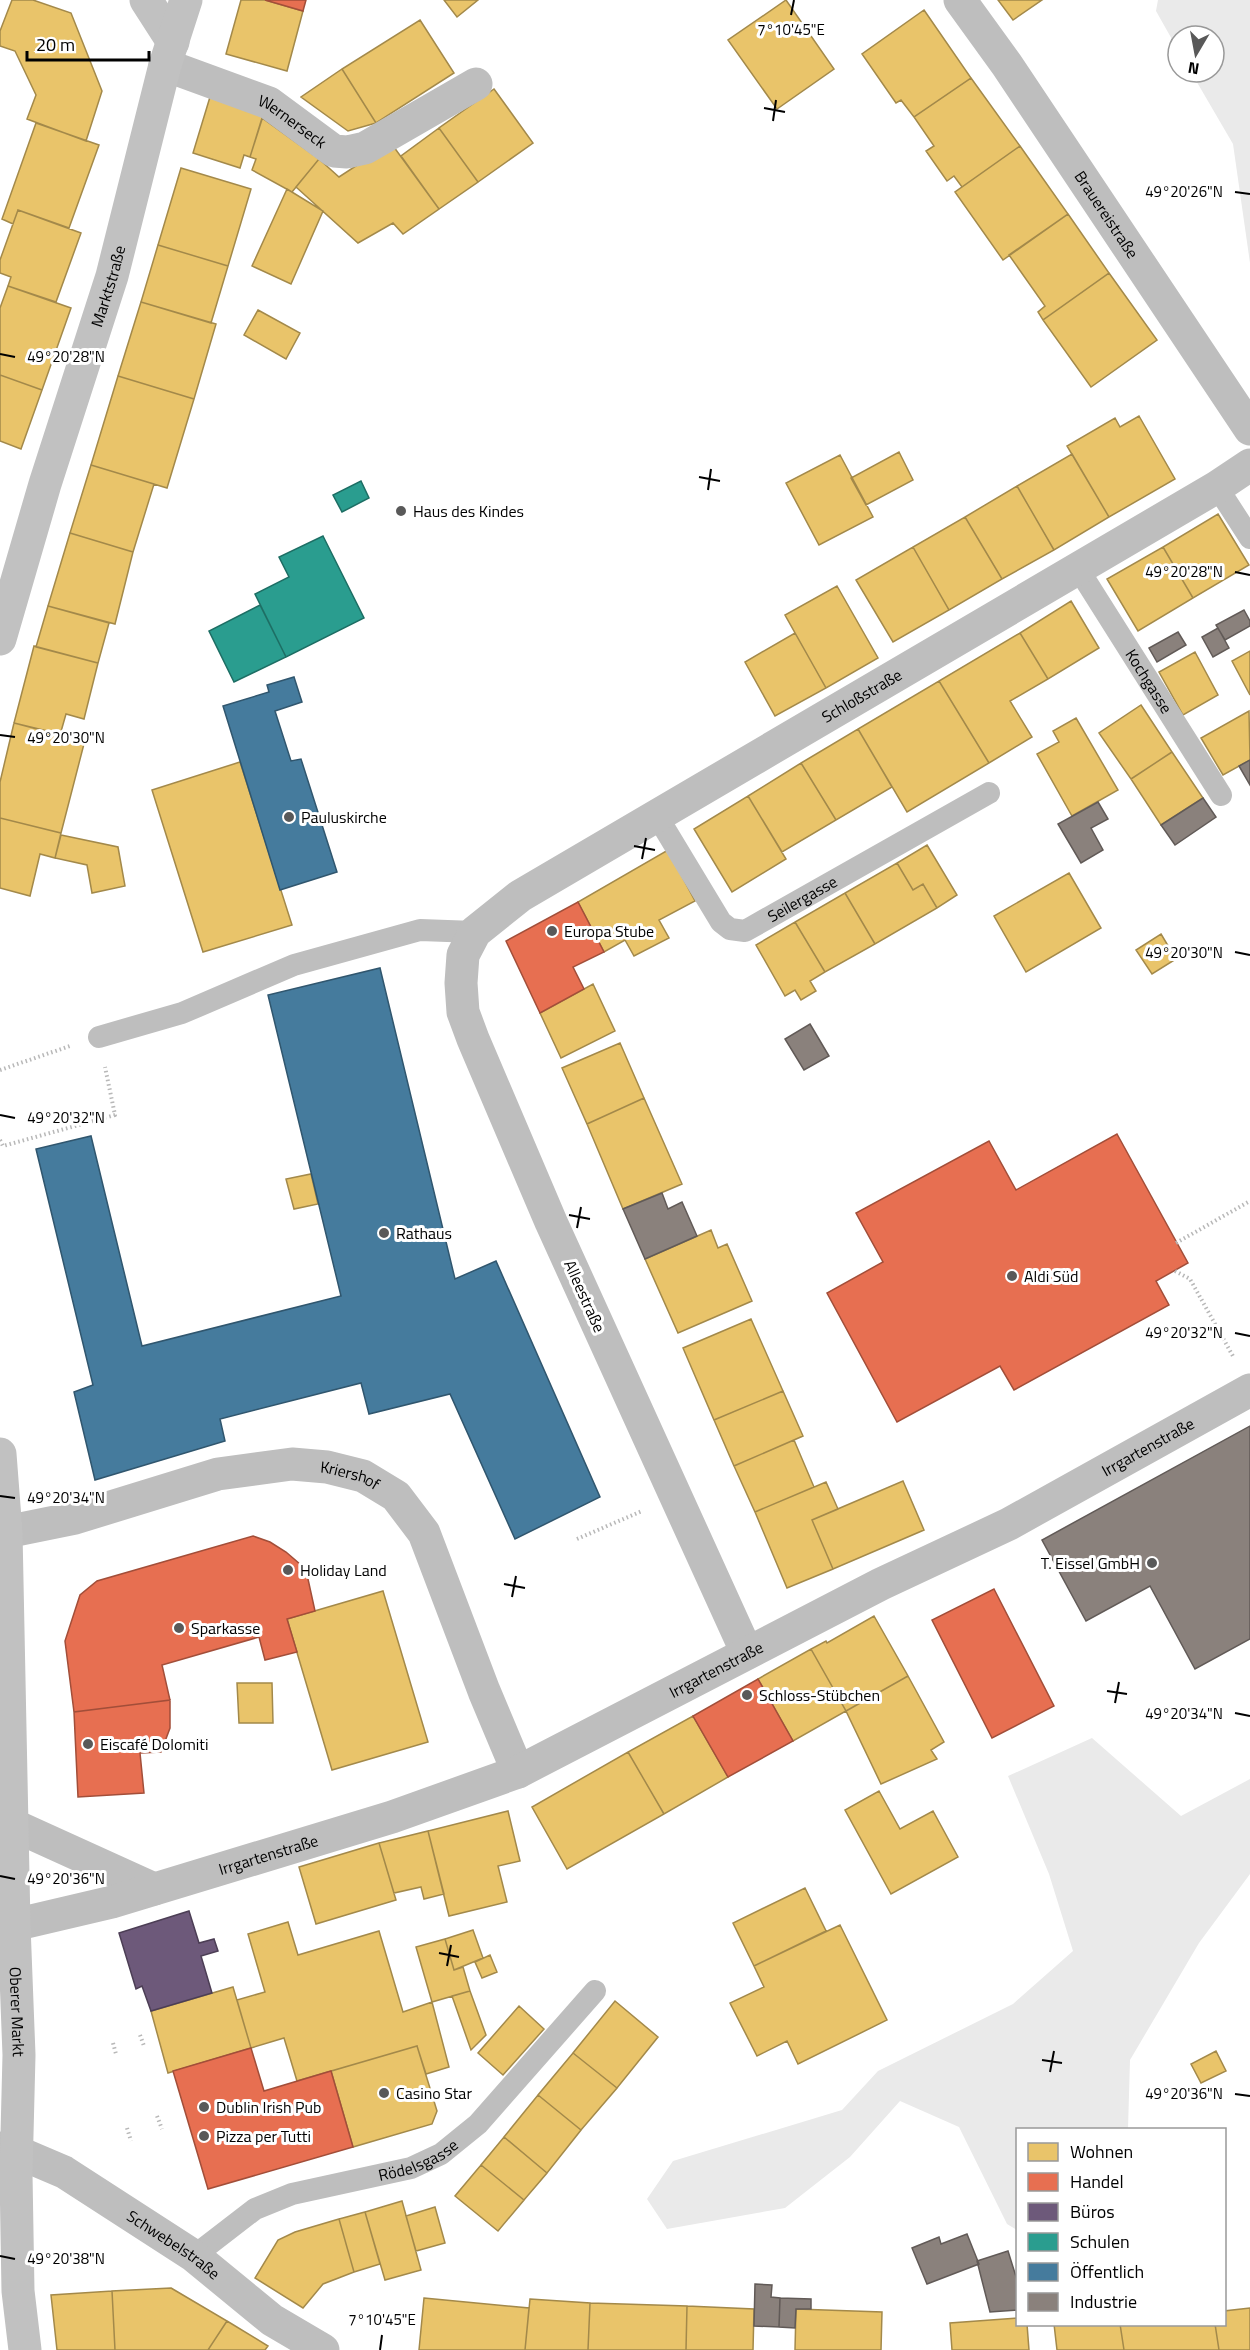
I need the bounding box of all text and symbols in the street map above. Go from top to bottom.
text: 7°10'45"E [757,18,825,41]
scale bar [27,24,148,62]
north arrow [1166,24,1226,84]
text: 20 m [36,31,75,58]
text: N [1186,56,1201,82]
street label: Wernerseck [255,88,332,154]
street label: Brauereistraße [1069,166,1145,263]
text: 49°20'26"N [1145,180,1223,203]
street label: Marktstraße [84,243,131,330]
text: 49°20'28"N [27,345,105,368]
place label: Haus des Kindes [413,499,524,523]
marker: Haus des Kindes [394,504,408,518]
text: 49°20'28"N [1145,560,1223,583]
street label: Kochgasse [1120,644,1179,718]
street label: Schloßstraße [817,663,906,729]
text: 49°20'30"N [27,726,105,749]
place label: Pauluskirche [301,805,387,829]
marker: Pauluskirche [282,810,296,824]
street label: Seilergasse [763,869,841,928]
place label: Europa Stube [564,919,654,943]
marker: Europa Stube [545,924,559,938]
text: 49°20'30"N [1145,941,1223,964]
text: 49°20'32"N [27,1106,105,1129]
place label: Rathaus [396,1221,452,1245]
marker: Rathaus [377,1226,391,1240]
street label: Alleestraße [558,1256,612,1336]
place label: Aldi Süd [1024,1264,1078,1288]
marker: Aldi Süd [1005,1269,1019,1283]
text: 49°20'32"N [1145,1321,1223,1344]
street label: Irrgartenstraße [1097,1411,1199,1482]
street label: Kriershof [319,1454,385,1496]
text: 49°20'34"N [27,1486,105,1509]
place label: T. Eissel GmbH [1041,1551,1140,1575]
marker: T. Eissel GmbH [1145,1556,1159,1570]
place label: Holiday Land [300,1558,387,1582]
marker: Holiday Land [281,1563,295,1577]
place label: Sparkasse [191,1616,260,1640]
marker: Sparkasse [172,1621,186,1635]
street label: Irrgartenstraße [665,1635,767,1704]
place label: Schloss-Stübchen [759,1683,880,1707]
marker: Schloss-Stübchen [740,1688,754,1702]
text: 49°20'34"N [1145,1702,1223,1725]
place label: Eiscafé Dolomiti [100,1732,208,1756]
marker: Eiscafé Dolomiti [81,1737,95,1751]
street label: Irrgartenstraße [216,1828,321,1881]
text: 49°20'36"N [27,1867,105,1890]
street label: Oberer Markt [4,1966,31,2057]
place label: Casino Star [396,2081,472,2105]
text: 49°20'36"N [1145,2082,1223,2105]
marker: Casino Star [377,2086,391,2100]
place label: Dublin Irish Pub [216,2095,321,2119]
marker: Dublin Irish Pub [197,2100,211,2114]
place label: Pizza per Tutti [216,2124,311,2148]
legend [1016,2128,1226,2326]
marker: Pizza per Tutti [197,2129,211,2143]
street label: Rödelsgasse [376,2133,463,2187]
text: Wohnen [1070,2138,1133,2165]
text: Handel [1070,2168,1124,2195]
text: Büros [1070,2198,1115,2225]
street label: Schwebelstraße [122,2204,226,2285]
text: Schulen [1070,2228,1130,2255]
text: 49°20'38"N [27,2247,105,2270]
text: Öffentlich [1070,2258,1144,2285]
text: Industrie [1070,2288,1137,2315]
text: 7°10'45"E [348,2308,416,2331]

